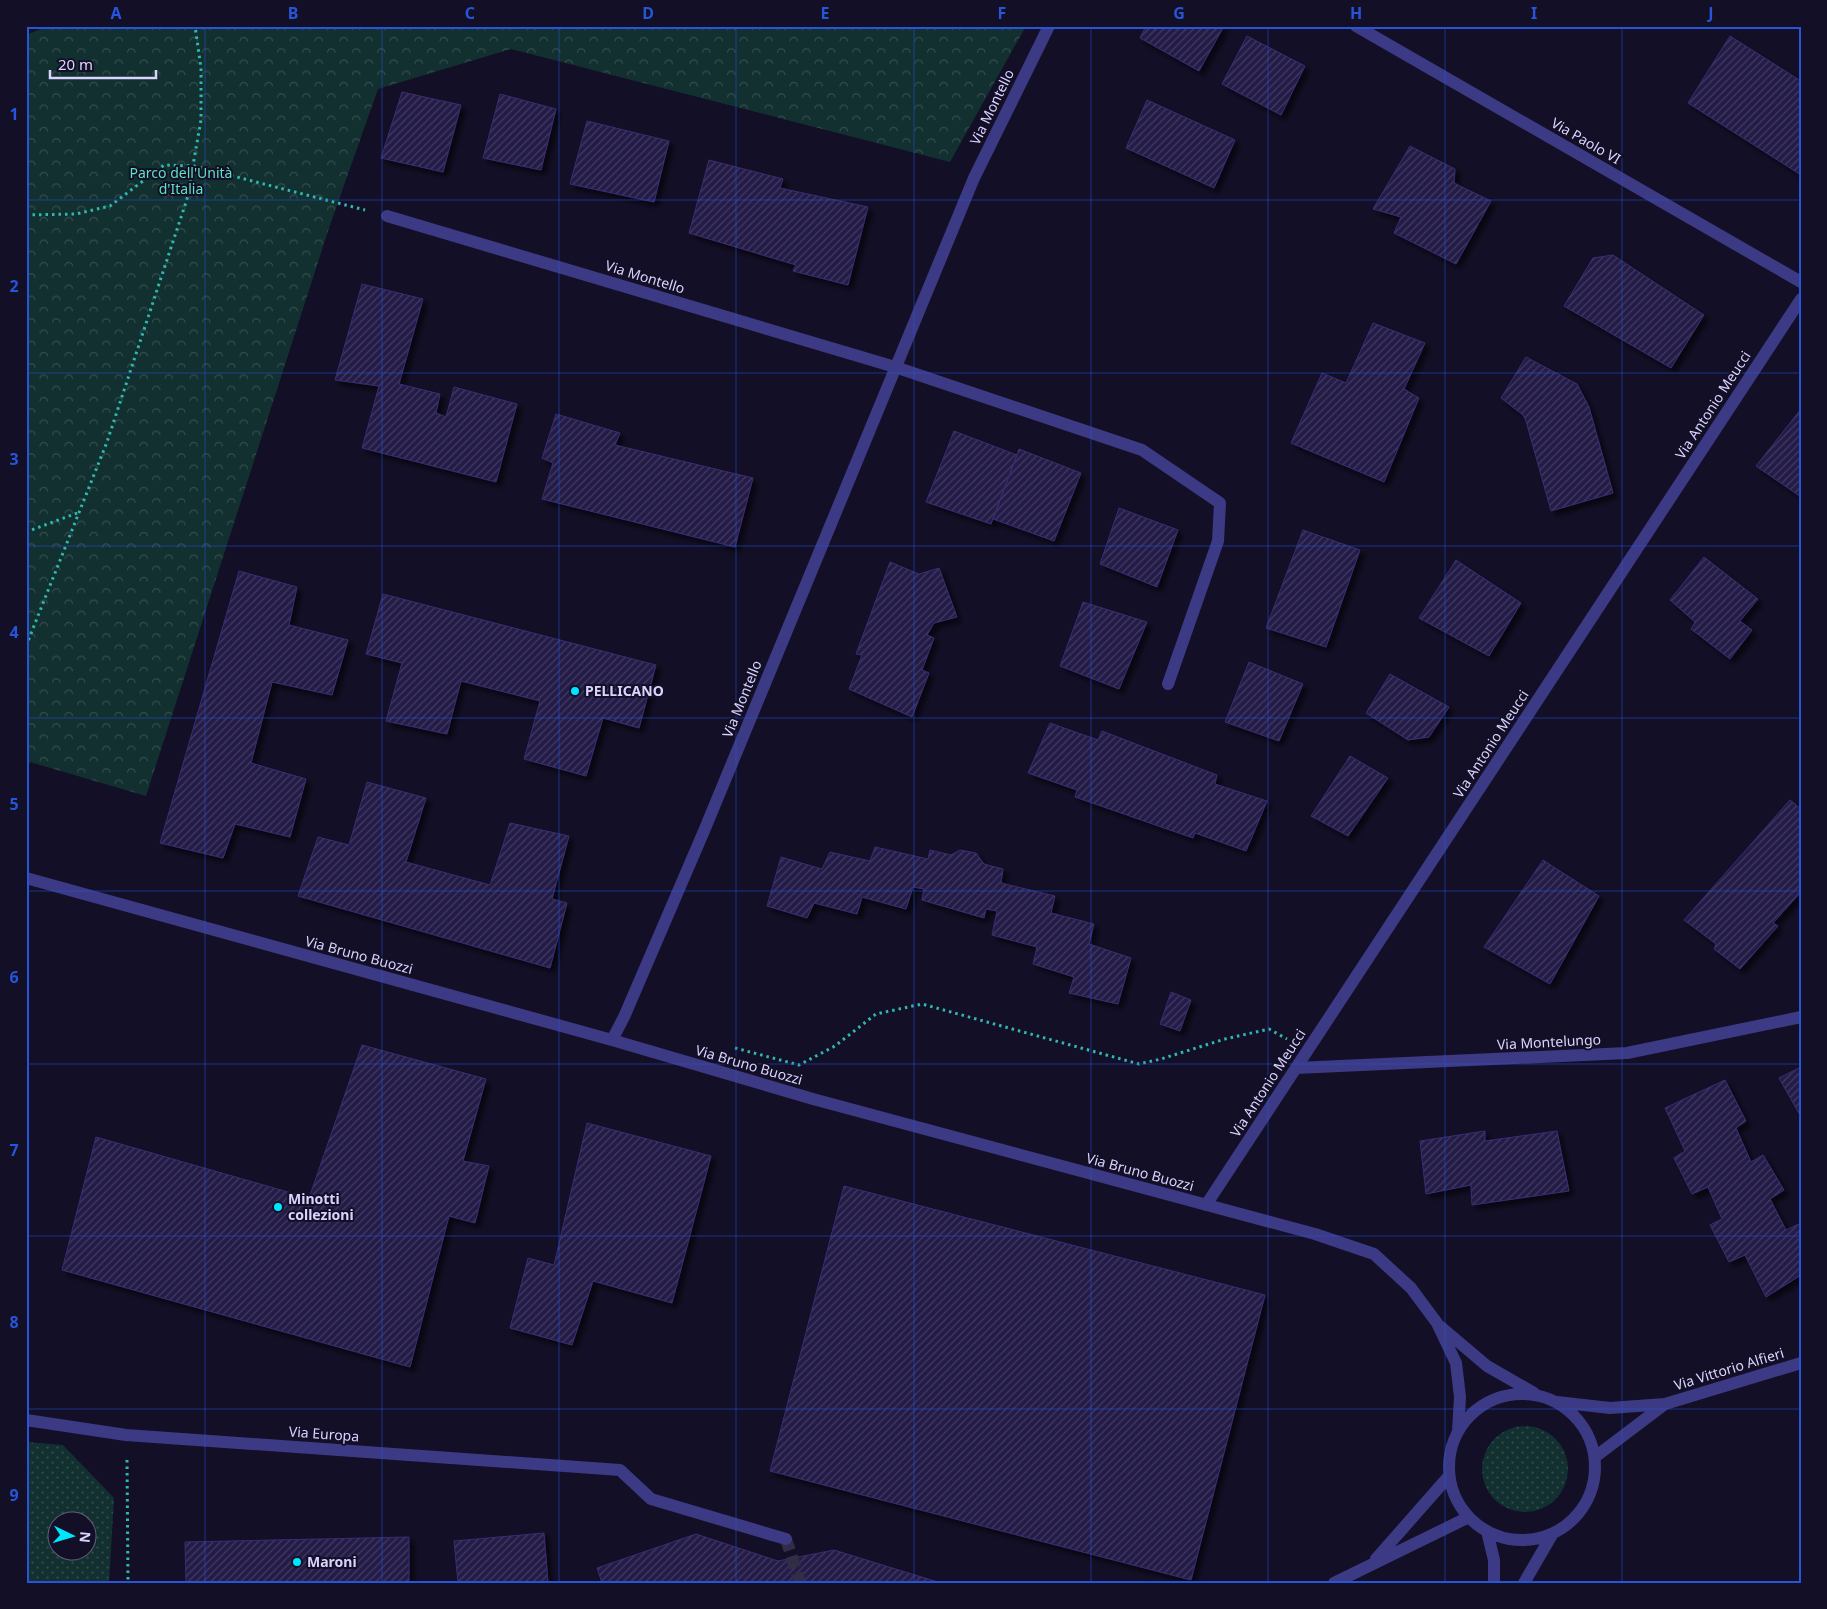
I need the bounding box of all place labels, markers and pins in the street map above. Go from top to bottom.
place label: PELLICANO [585,681,664,700]
marker: PELLICANO [569,685,581,697]
place label: Minotti collezioni [288,1189,354,1224]
marker: Minotti collezioni [272,1201,284,1213]
place label: Maroni [307,1552,357,1571]
marker: Maroni [291,1556,303,1568]

